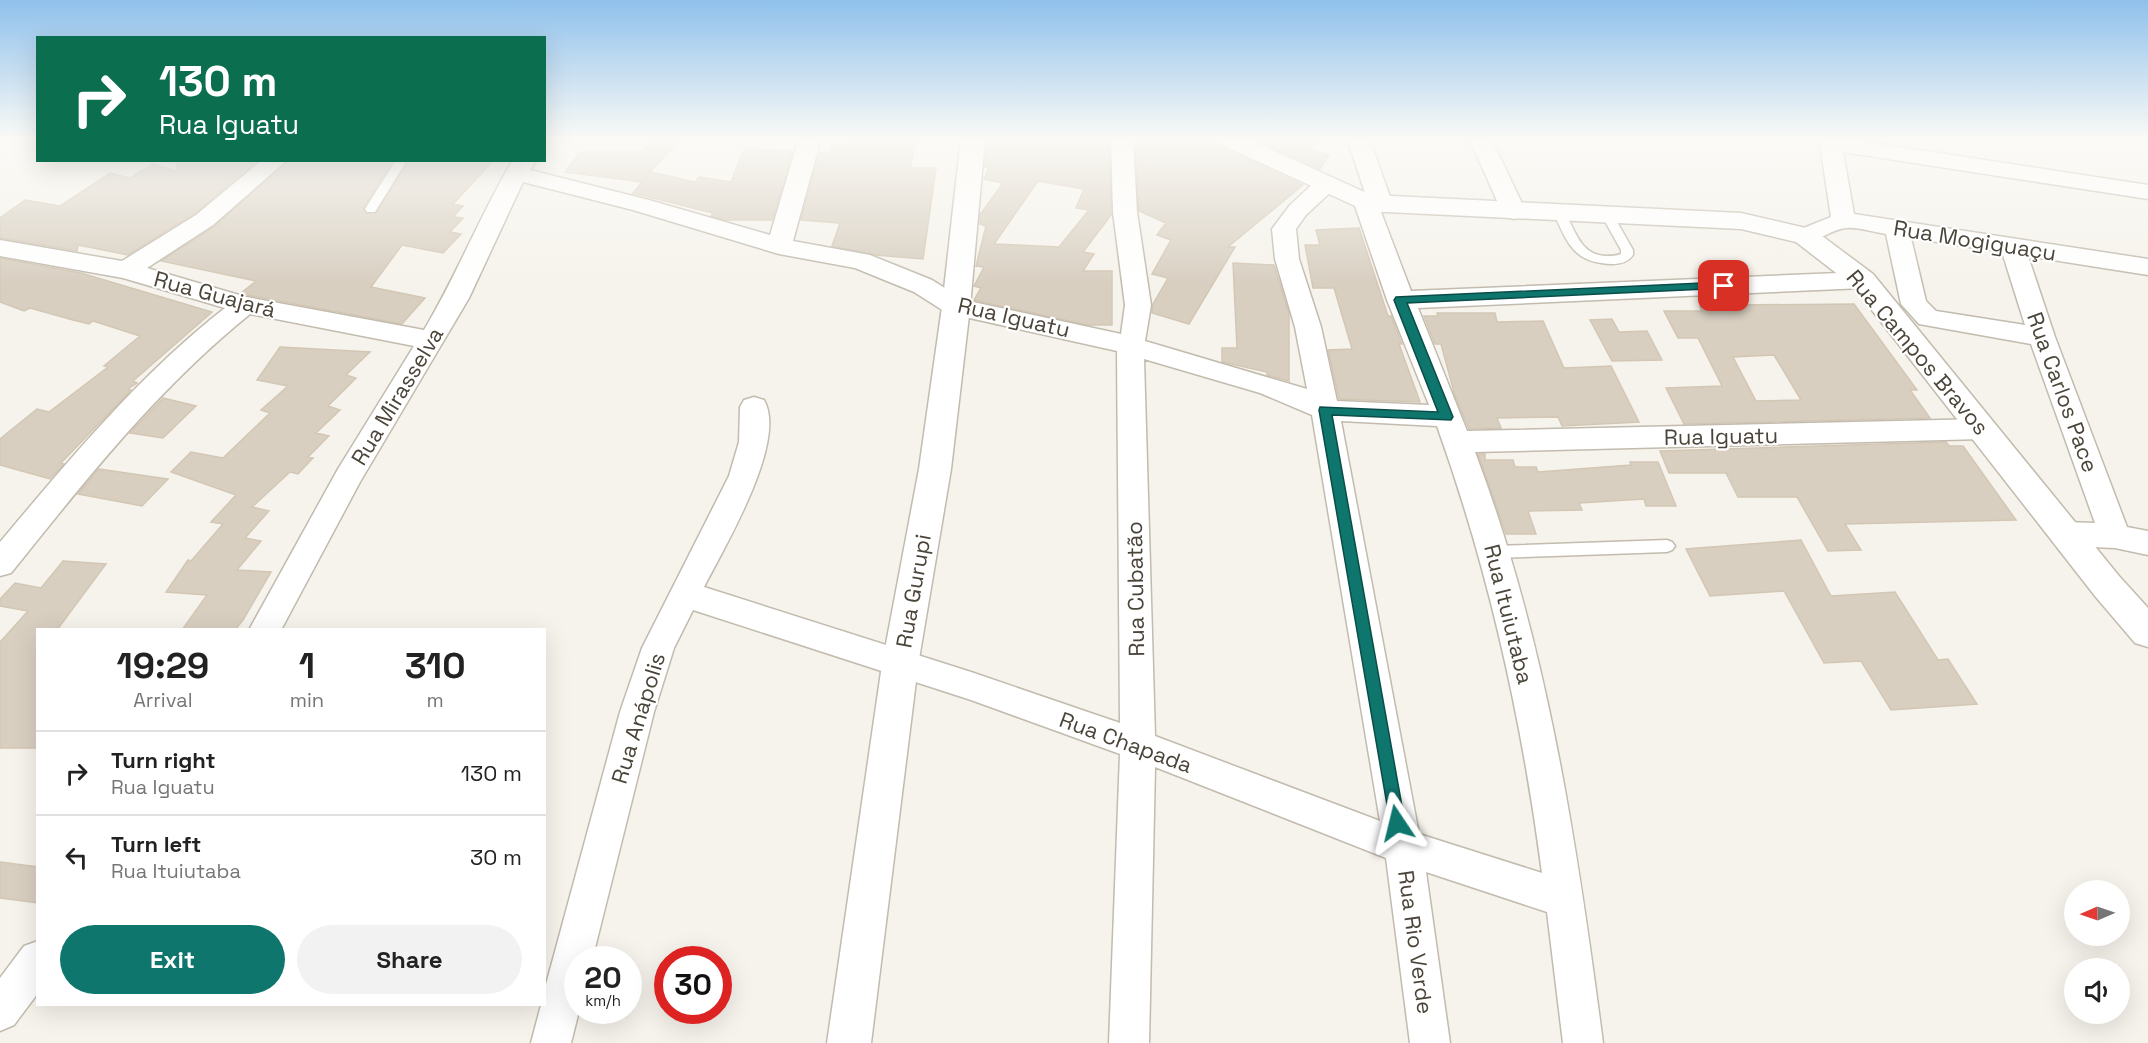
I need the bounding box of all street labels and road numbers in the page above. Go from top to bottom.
street label: Rua Mogiguaçu [1892,213,2058,267]
street label: Rua Guajará [151,264,279,324]
street label: Rua Campos Bravos [1841,264,1995,440]
street label: Rua Iguatu [955,291,1073,343]
street label: Rua Carlos Pace [2021,308,2105,476]
street label: Rua Mirasselva [345,321,449,470]
street label: Rua Iguatu [1664,421,1778,451]
street label: Rua Cubatão [1120,521,1150,657]
street label: Rua Gurupi [889,532,937,650]
street label: Rua Ituiutaba [1478,541,1540,687]
street label: Rua Anápolis [605,649,671,787]
street label: Rua Chapada [1056,705,1197,779]
street label: Rua Rio Verde [1392,868,1440,1016]

